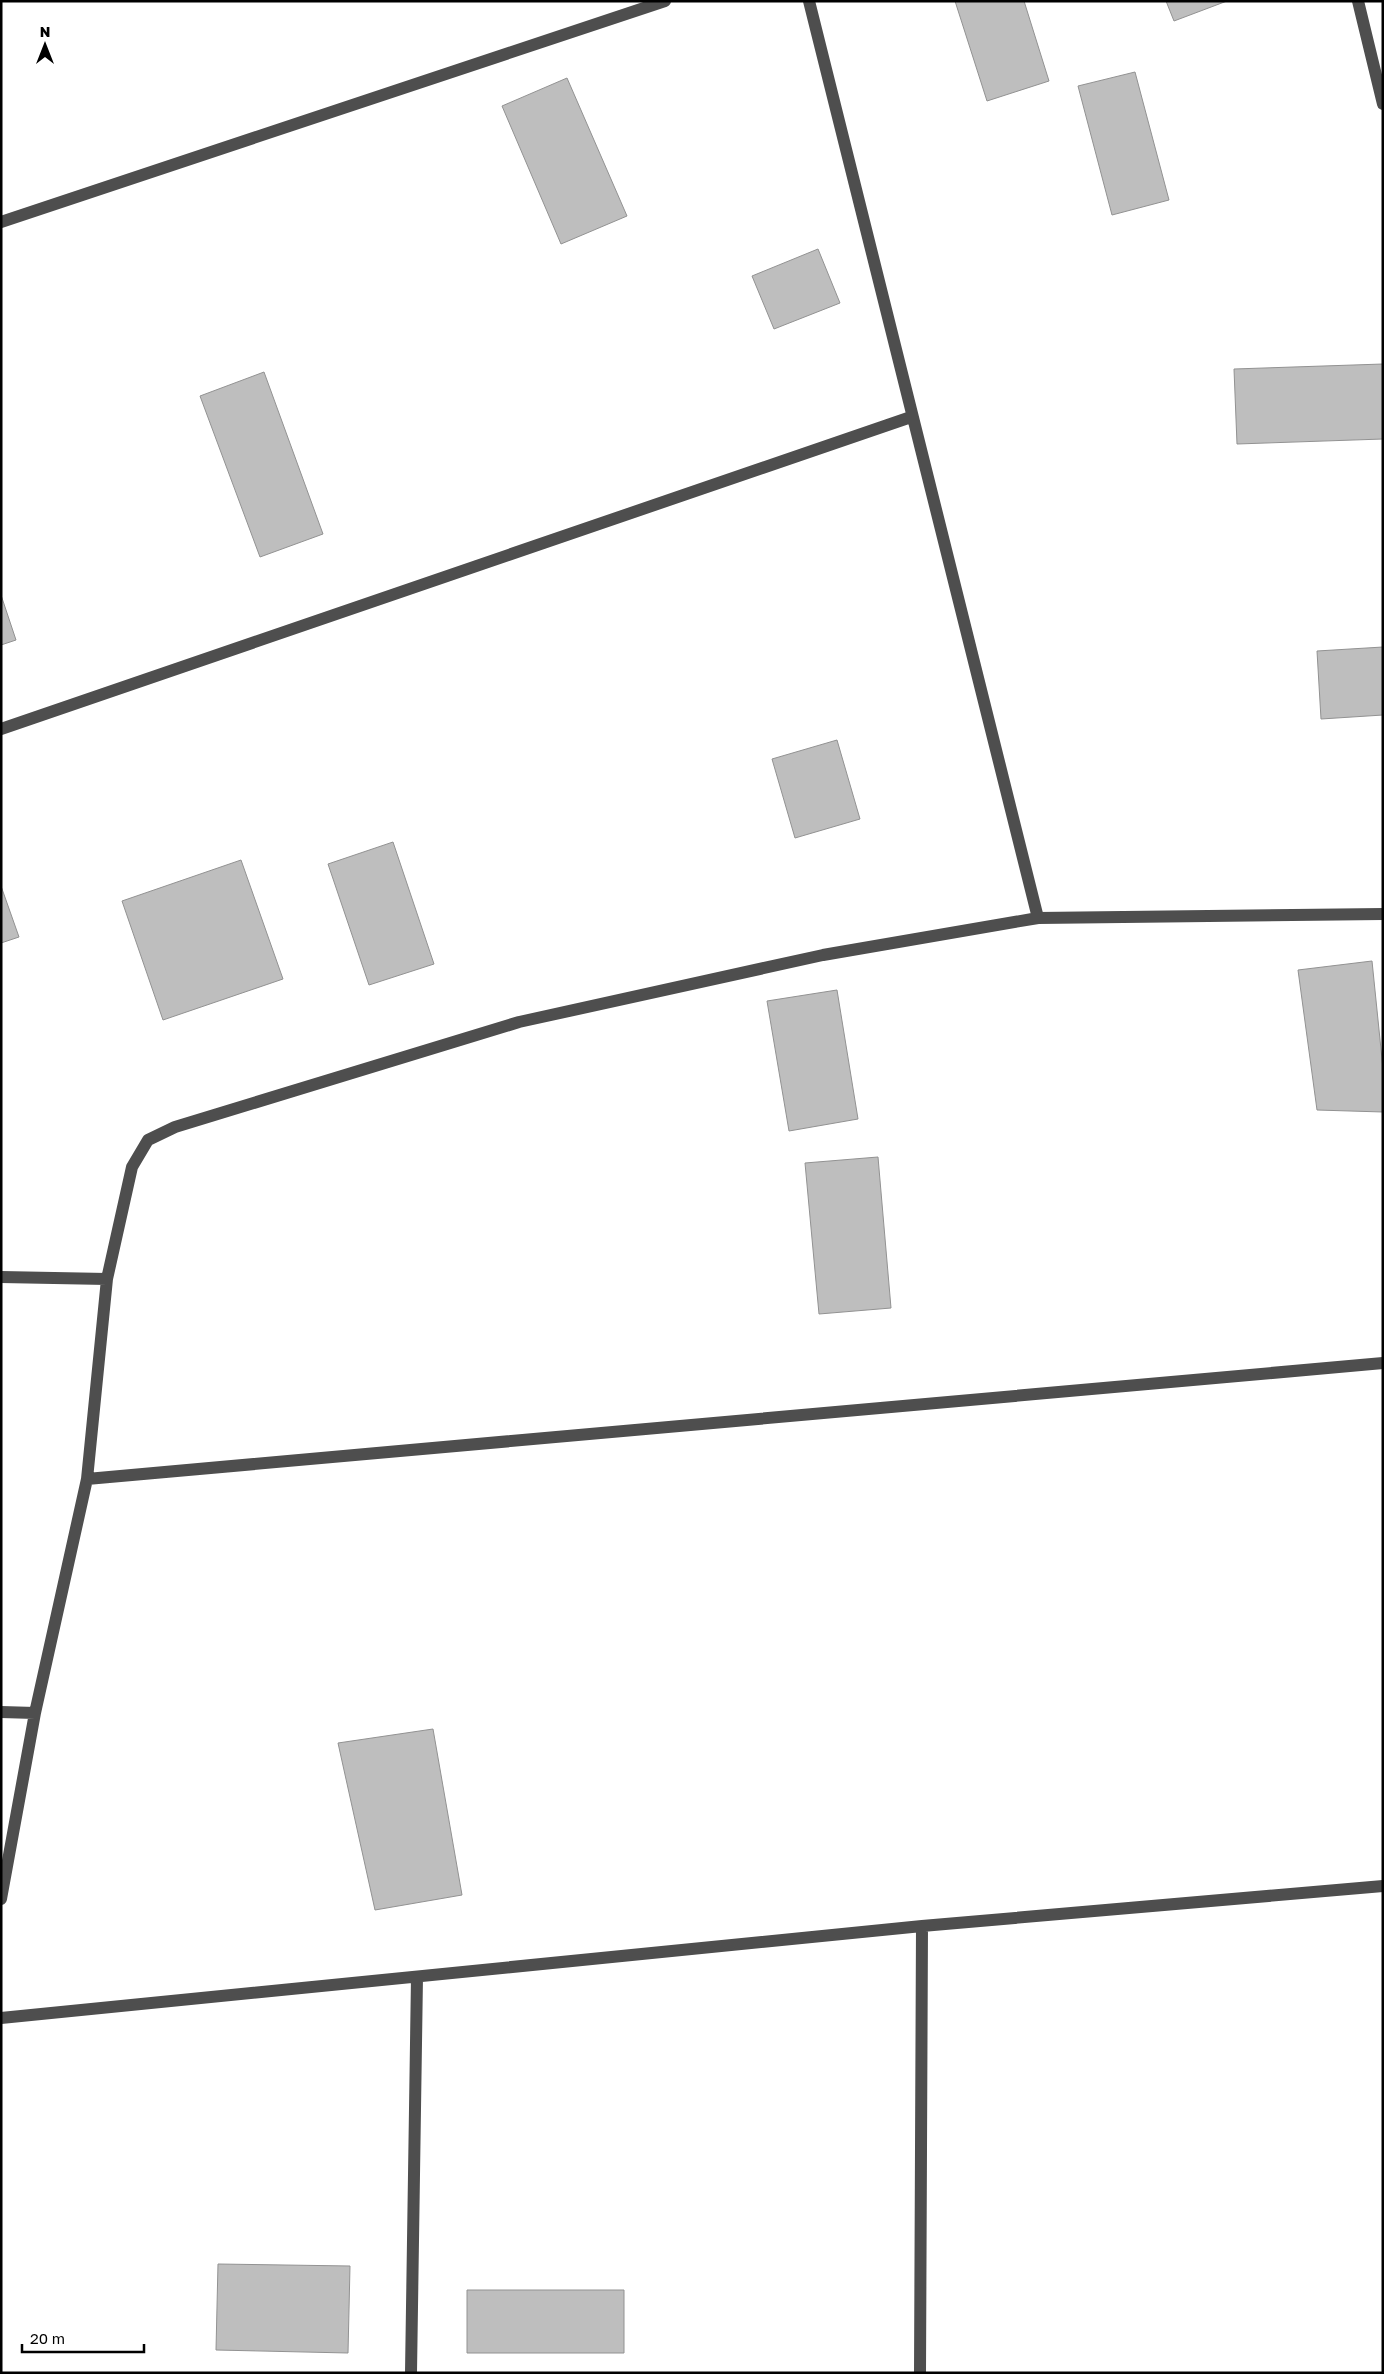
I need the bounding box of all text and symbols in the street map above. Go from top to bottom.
north arrow [20,20,70,70]
text: N [40,23,50,40]
scale bar [22,2322,145,2354]
text: 20 m [30,2329,65,2347]

